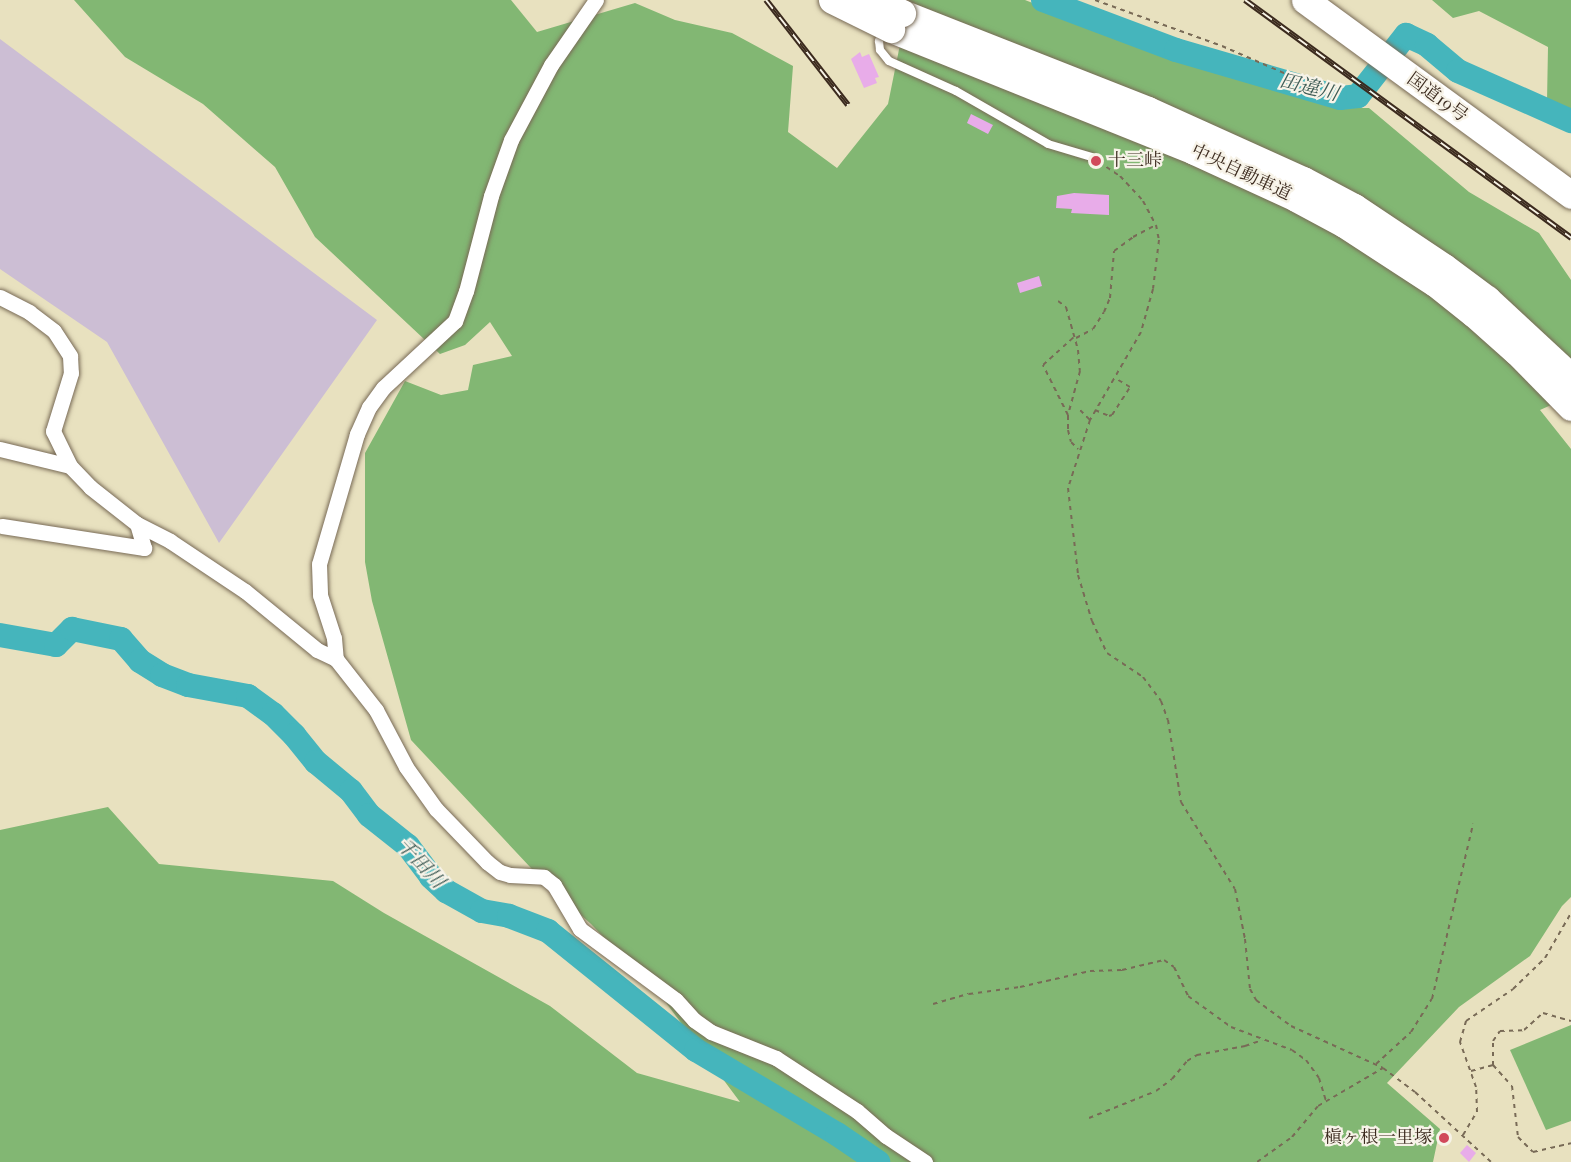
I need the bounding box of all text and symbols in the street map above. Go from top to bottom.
water label: 田違川 [1277,68,1341,106]
street label: 国道19号 [1402,69,1472,127]
street label: 中央自動車道 [1187,140,1295,206]
place label: 十三峠 [1108,150,1162,172]
marker: 十三峠 [1089,154,1103,168]
water label: 千田川 [392,833,450,893]
place label: 槇ヶ根一里塚 [1324,1127,1432,1149]
marker: 槇ヶ根一里塚 [1437,1131,1451,1145]

